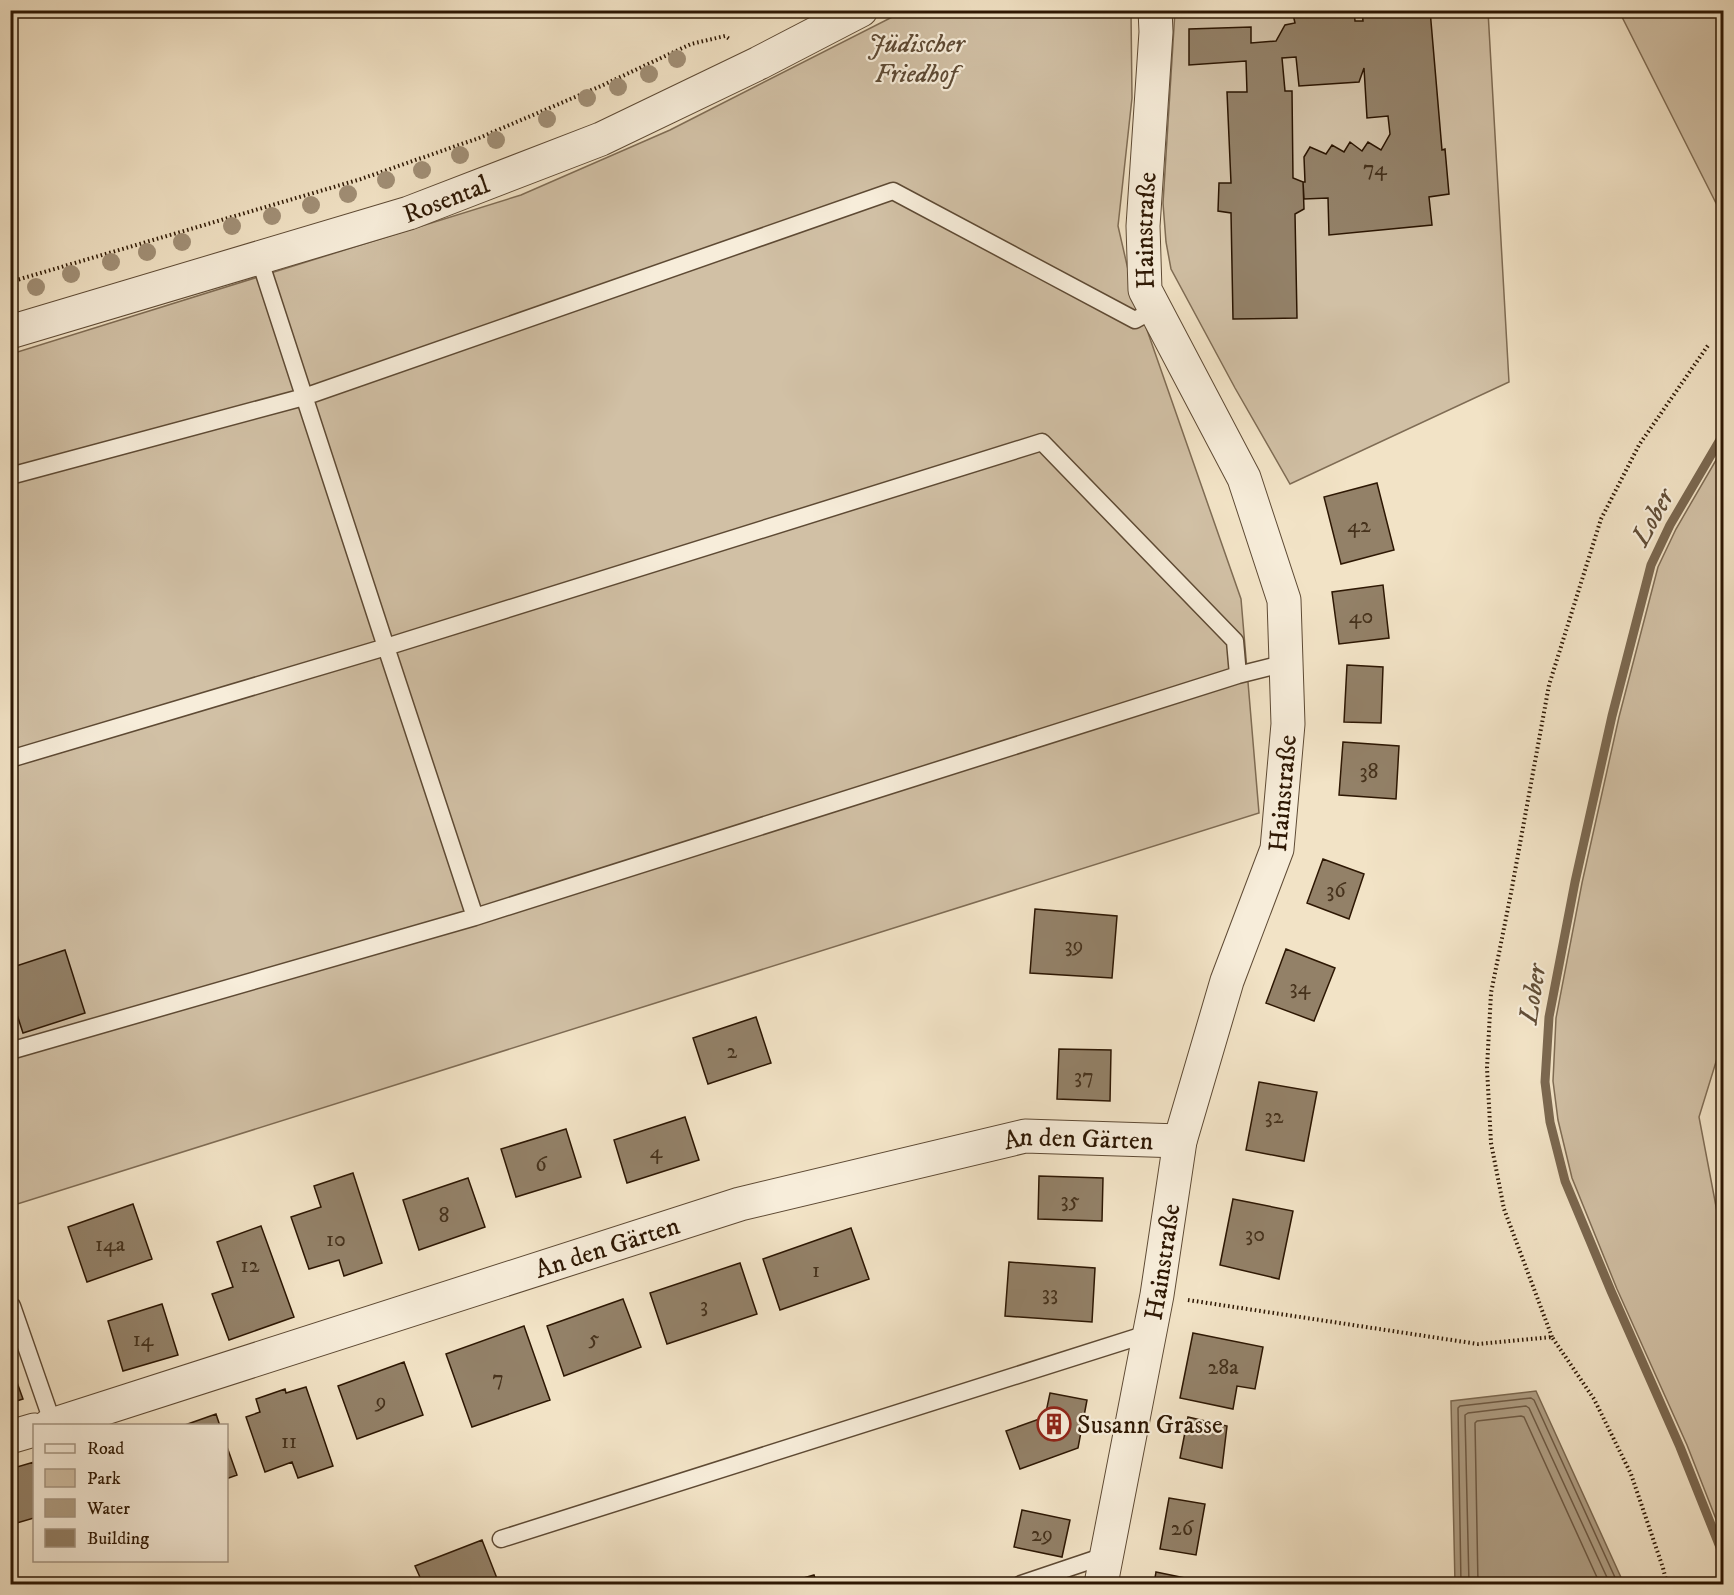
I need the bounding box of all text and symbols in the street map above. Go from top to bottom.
park label: Jüdischer Friedhof [868,28,966,91]
house number: 74 [1363,155,1388,182]
street label: Rosental [399,169,495,232]
street label: Hainstraße [1128,171,1165,290]
water label: Lober [1623,481,1683,554]
house number: 42 [1347,512,1371,539]
house number: 40 [1349,603,1373,630]
street label: Hainstraße [1262,733,1305,853]
house number: 38 [1359,758,1379,785]
house number: 36 [1326,877,1347,904]
house number: 39 [1064,932,1084,959]
water label: Lober [1511,960,1555,1028]
house number: 34 [1290,974,1312,1001]
house number: 2 [727,1038,738,1065]
house number: 37 [1074,1063,1094,1090]
house number: 32 [1264,1103,1284,1130]
street label: An den Gärten [1000,1121,1154,1159]
house number: 4 [650,1138,664,1165]
house number: 6 [535,1151,548,1178]
house number: 35 [1060,1187,1080,1214]
street label: Hainstraße [1138,1201,1188,1323]
house number: 8 [438,1202,450,1229]
street label: An den Gärten [531,1209,684,1287]
house number: 30 [1245,1221,1265,1248]
house number: 10 [326,1226,346,1253]
house number: 14a [95,1231,126,1258]
house number: 12 [241,1252,260,1279]
house number: 1 [812,1257,820,1284]
house number: 33 [1042,1280,1058,1307]
house number: 3 [700,1292,708,1319]
house number: 5 [589,1325,600,1352]
house number: 14 [133,1326,155,1353]
house number: 28a [1207,1354,1239,1381]
house number: 7 [492,1365,504,1392]
house number: 9 [375,1388,386,1415]
building icon: Susann Grasse [1036,1406,1072,1442]
place label: Susann Grasse [1077,1409,1223,1442]
legend [33,1424,228,1562]
house number: 11 [281,1428,297,1455]
text: Road [87,1438,124,1460]
text: Park [87,1468,121,1490]
text: Water [86,1498,130,1520]
house number: 26 [1171,1515,1195,1542]
house number: 29 [1031,1521,1053,1548]
text: Building [87,1528,149,1550]

